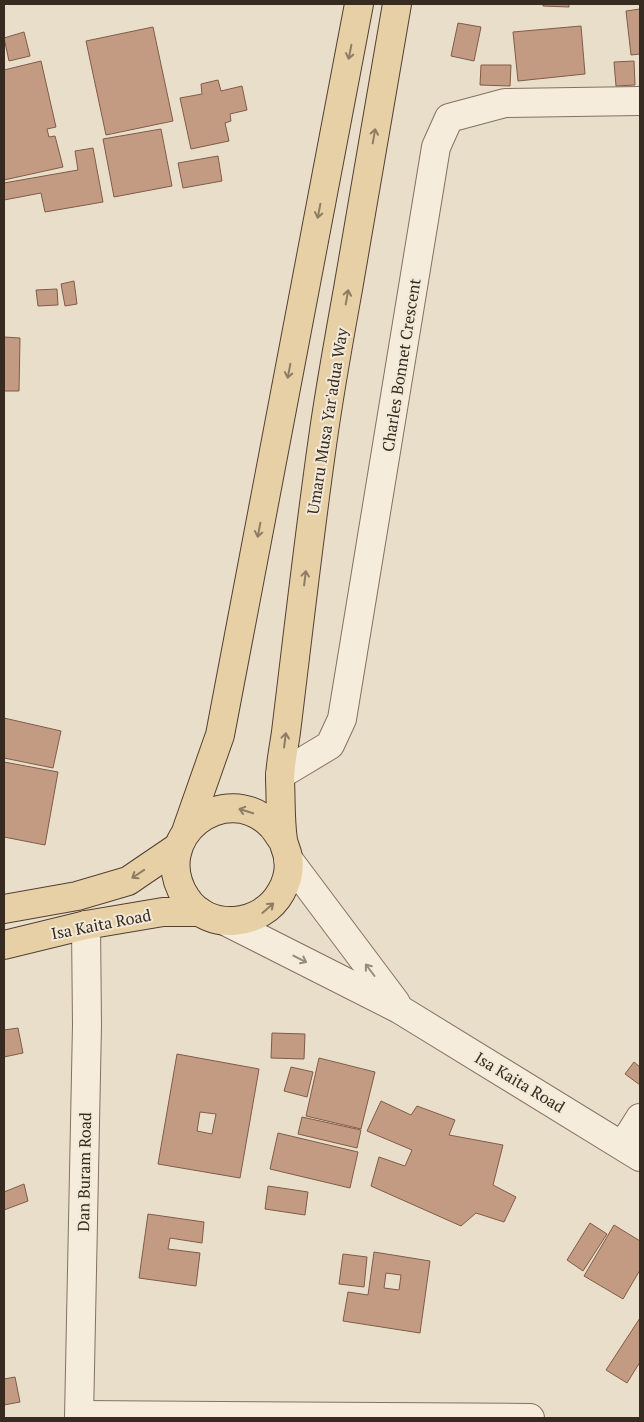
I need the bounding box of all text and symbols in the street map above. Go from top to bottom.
one-way arrow [345,43,354,59]
one-way arrow [369,129,379,145]
one-way arrow [314,203,324,219]
street label: Charles Bonnet Crescent [376,277,426,453]
one-way arrow [342,289,352,305]
street label: Umaru Musa Yar'adua Way [301,325,353,516]
one-way arrow [283,362,293,378]
one-way arrow [253,522,263,538]
one-way arrow [300,571,310,587]
one-way arrow [280,732,290,748]
one-way arrow [238,805,254,815]
one-way arrow [131,869,145,879]
one-way arrow [261,902,274,913]
street label: Isa Kaita Road [49,904,153,944]
one-way arrow [292,955,307,964]
one-way arrow [365,964,376,977]
street label: Isa Kaita Road [471,1046,569,1118]
street label: Dan Buram Road [72,1112,96,1232]

